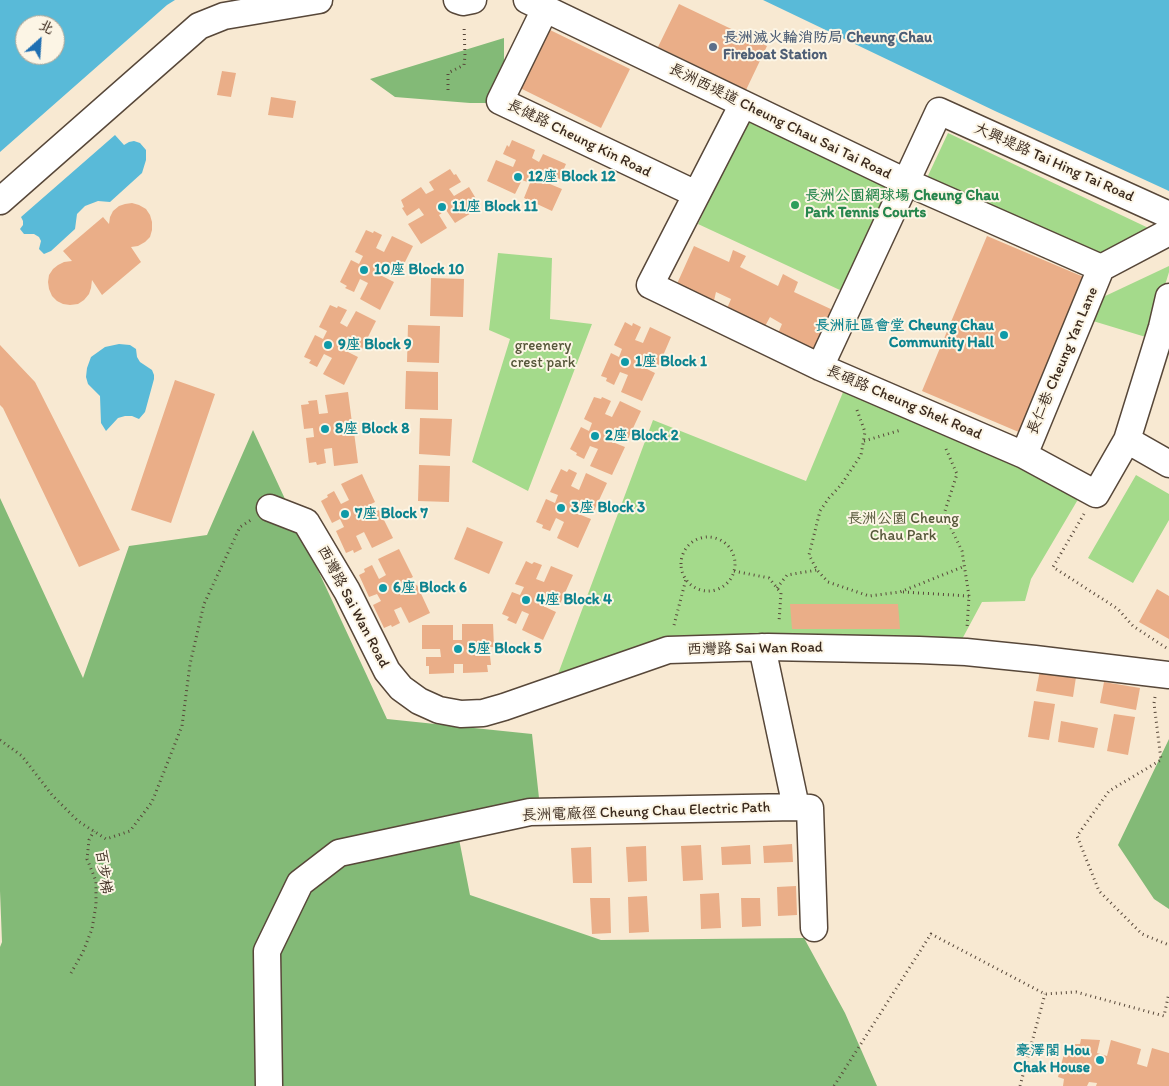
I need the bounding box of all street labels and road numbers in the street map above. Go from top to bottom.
street label: 長洲西堤道 Cheung Chau Sai Tai Road [666,60,894,184]
street label: 長健路 Cheung Kin Road [504,96,654,182]
street label: 大興堤路 Tai Hing Tai Road [971,120,1137,206]
street label: 長仁巷 Cheung Yan Lane [1024,284,1102,438]
street label: 長碩路 Cheung Shek Road [823,362,985,444]
street label: 西灣路 Sai Wan Road [313,543,393,671]
street label: 西灣路 Sai Wan Road [687,639,823,659]
street label: 長洲電廠徑 Cheung Chau Electric Path [521,799,771,825]
street label: 百步梯 [91,848,115,896]

